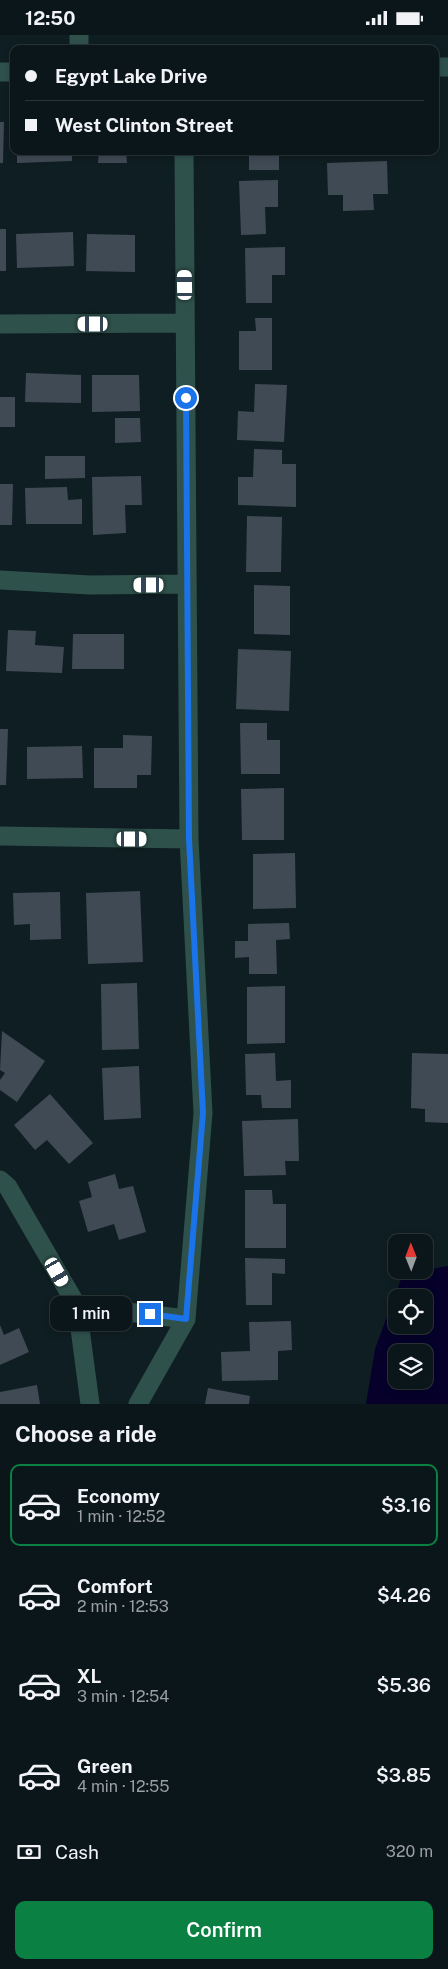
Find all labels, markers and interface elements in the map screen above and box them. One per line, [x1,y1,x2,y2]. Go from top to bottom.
text: 12:50 [25,7,75,29]
text: Egypt Lake Drive [55,65,208,87]
text: West Clinton Street [55,114,233,136]
car [177,270,192,300]
car [78,317,108,332]
route start [175,387,197,409]
car [134,578,164,593]
car [117,832,147,847]
north arrow [388,1234,432,1279]
map controls [388,1234,433,1389]
car [43,1255,70,1289]
button: locate [388,1289,433,1334]
callout: 1 min [50,1297,132,1331]
route end [139,1303,161,1325]
text: 1 min [72,1304,110,1323]
button: layers [388,1344,433,1389]
text: Choose a ride [15,1421,157,1447]
icon: car [17,1483,62,1528]
text: Economy [77,1485,160,1507]
text: $3.16 [381,1494,431,1516]
text: 1 min · 12:52 [77,1507,165,1526]
icon: car [17,1573,62,1618]
text: Comfort [77,1575,153,1597]
text: $4.26 [377,1584,431,1606]
text: 2 min · 12:53 [77,1597,169,1616]
icon: car [17,1663,62,1708]
text: XL [77,1665,102,1687]
text: $5.36 [377,1674,431,1696]
text: 3 min · 12:54 [77,1687,169,1706]
icon: car [17,1753,62,1798]
text: Green [77,1755,132,1777]
text: $3.85 [376,1764,431,1786]
text: 4 min · 12:55 [77,1777,170,1796]
icon: cash [15,1838,43,1866]
text: Cash [55,1841,99,1863]
text: 320 m [386,1842,433,1861]
button: Confirm [15,1901,433,1959]

